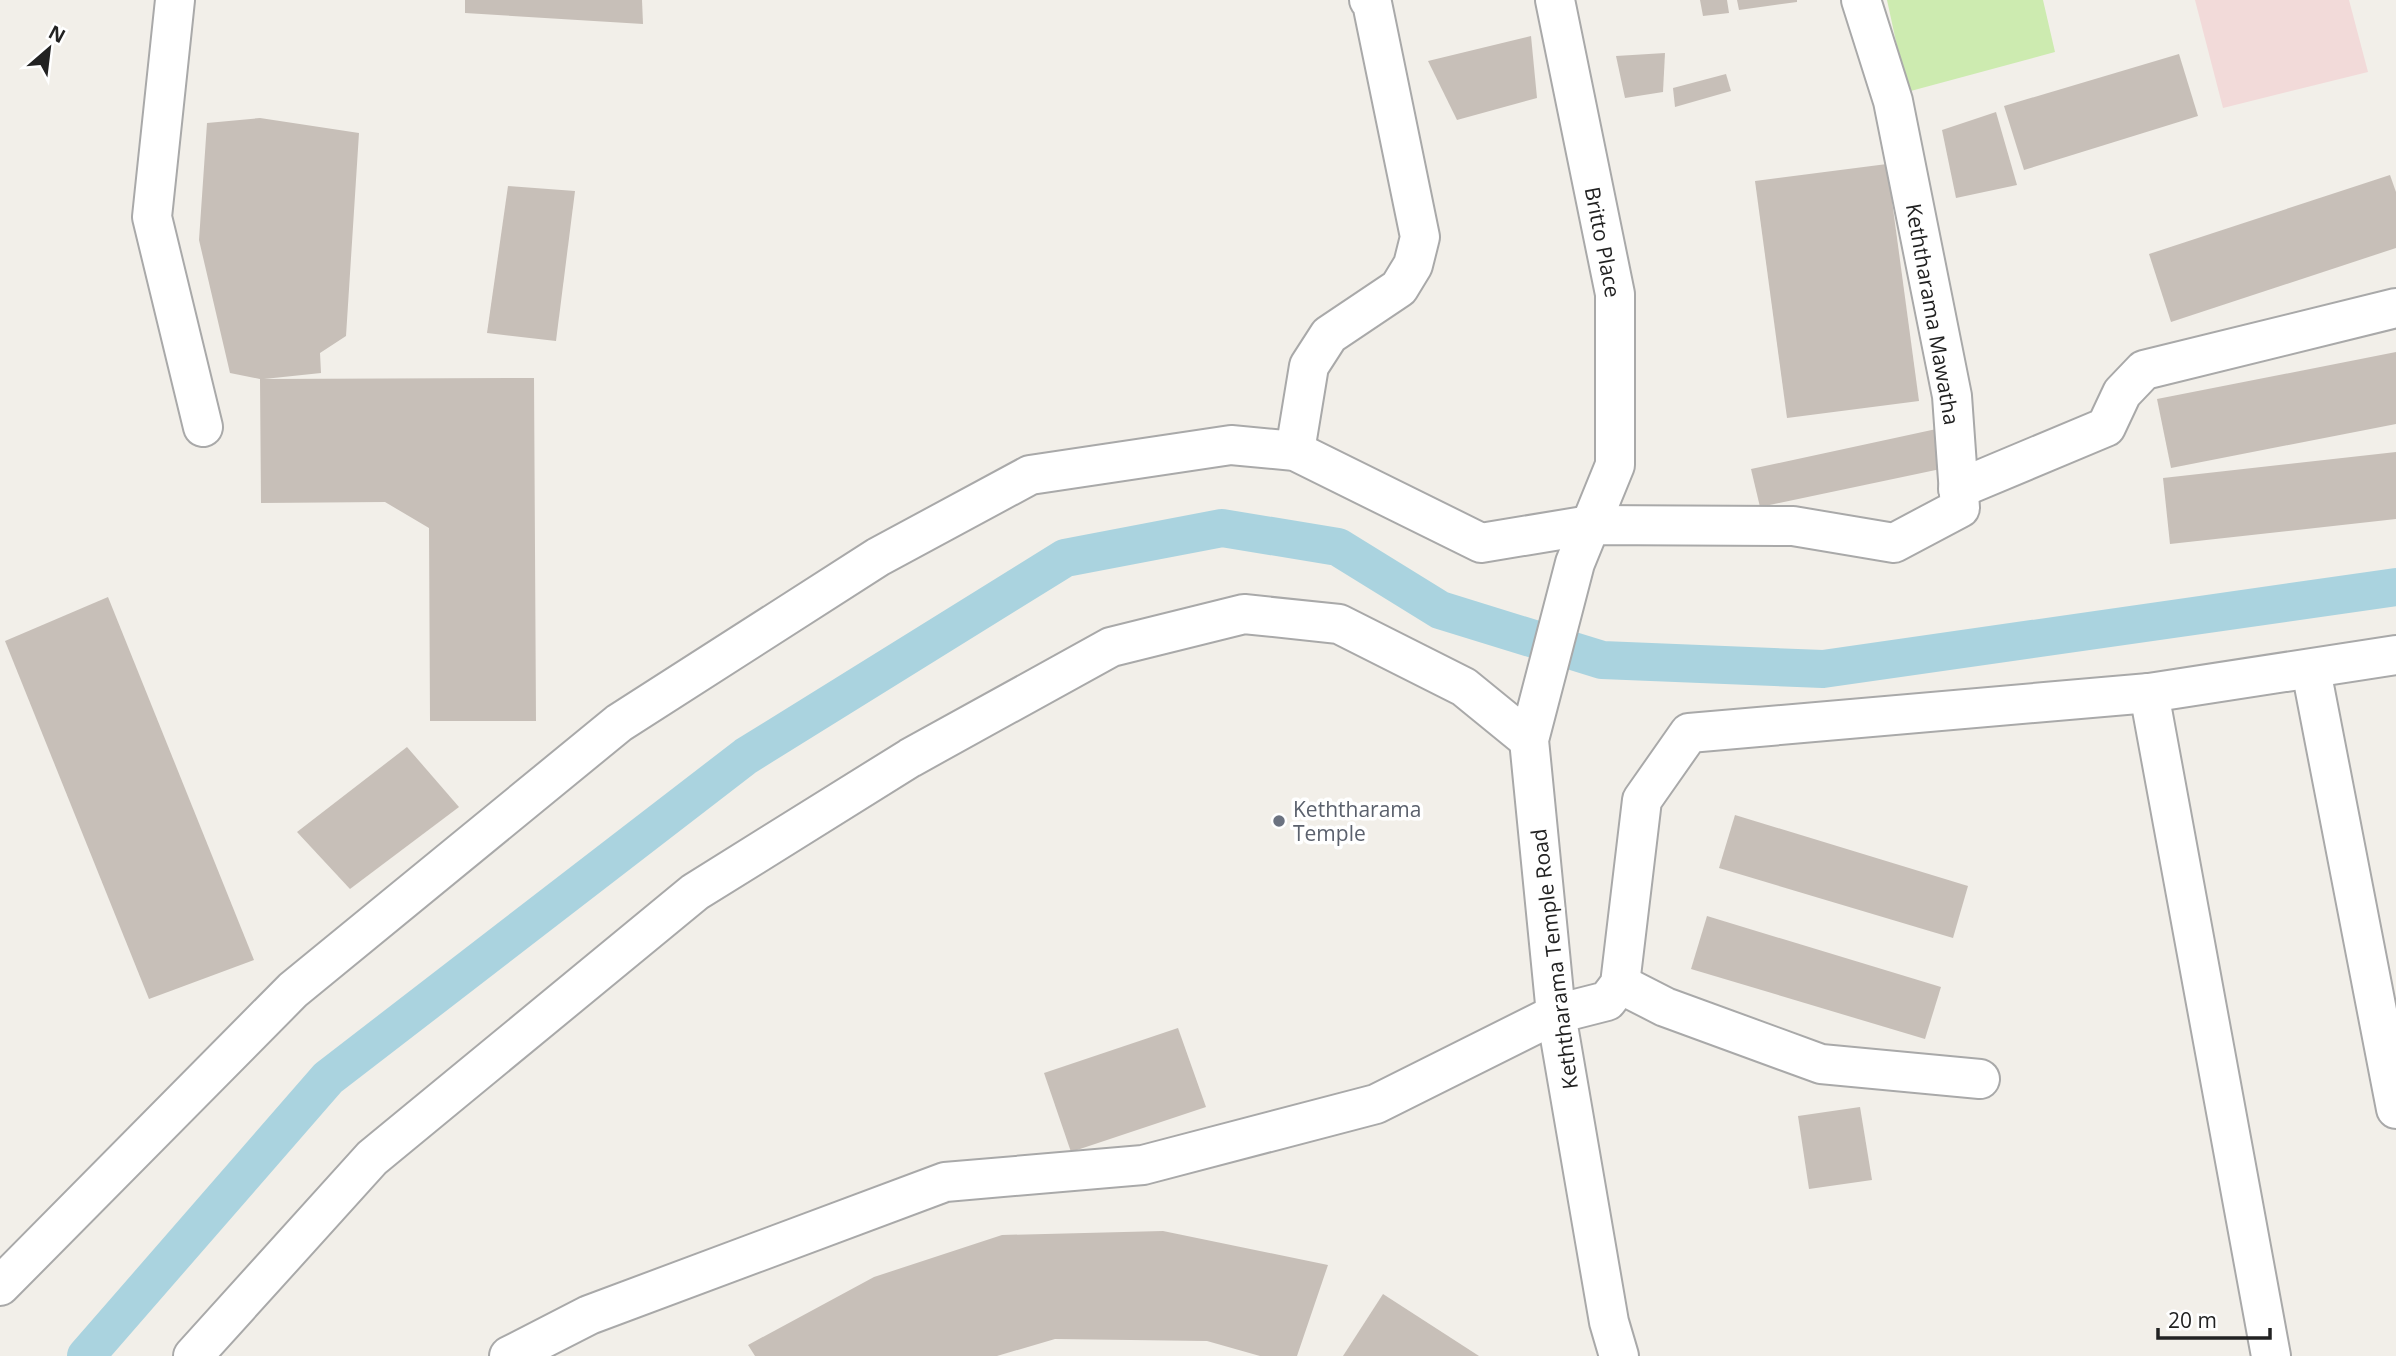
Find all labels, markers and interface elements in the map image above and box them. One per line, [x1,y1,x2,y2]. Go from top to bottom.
north arrow [14,14,84,84]
text: N [44,19,70,49]
street label: Britto Place [1579,184,1627,300]
street label: Keththarama Mawatha [1900,201,1966,427]
place label: Keththarama Temple [1293,795,1421,847]
marker: Keththarama Temple [1271,813,1287,829]
street label: Keththarama Temple Road [1524,827,1584,1091]
scale bar [2158,1296,2270,1340]
text: 20 m [2168,1306,2217,1334]

